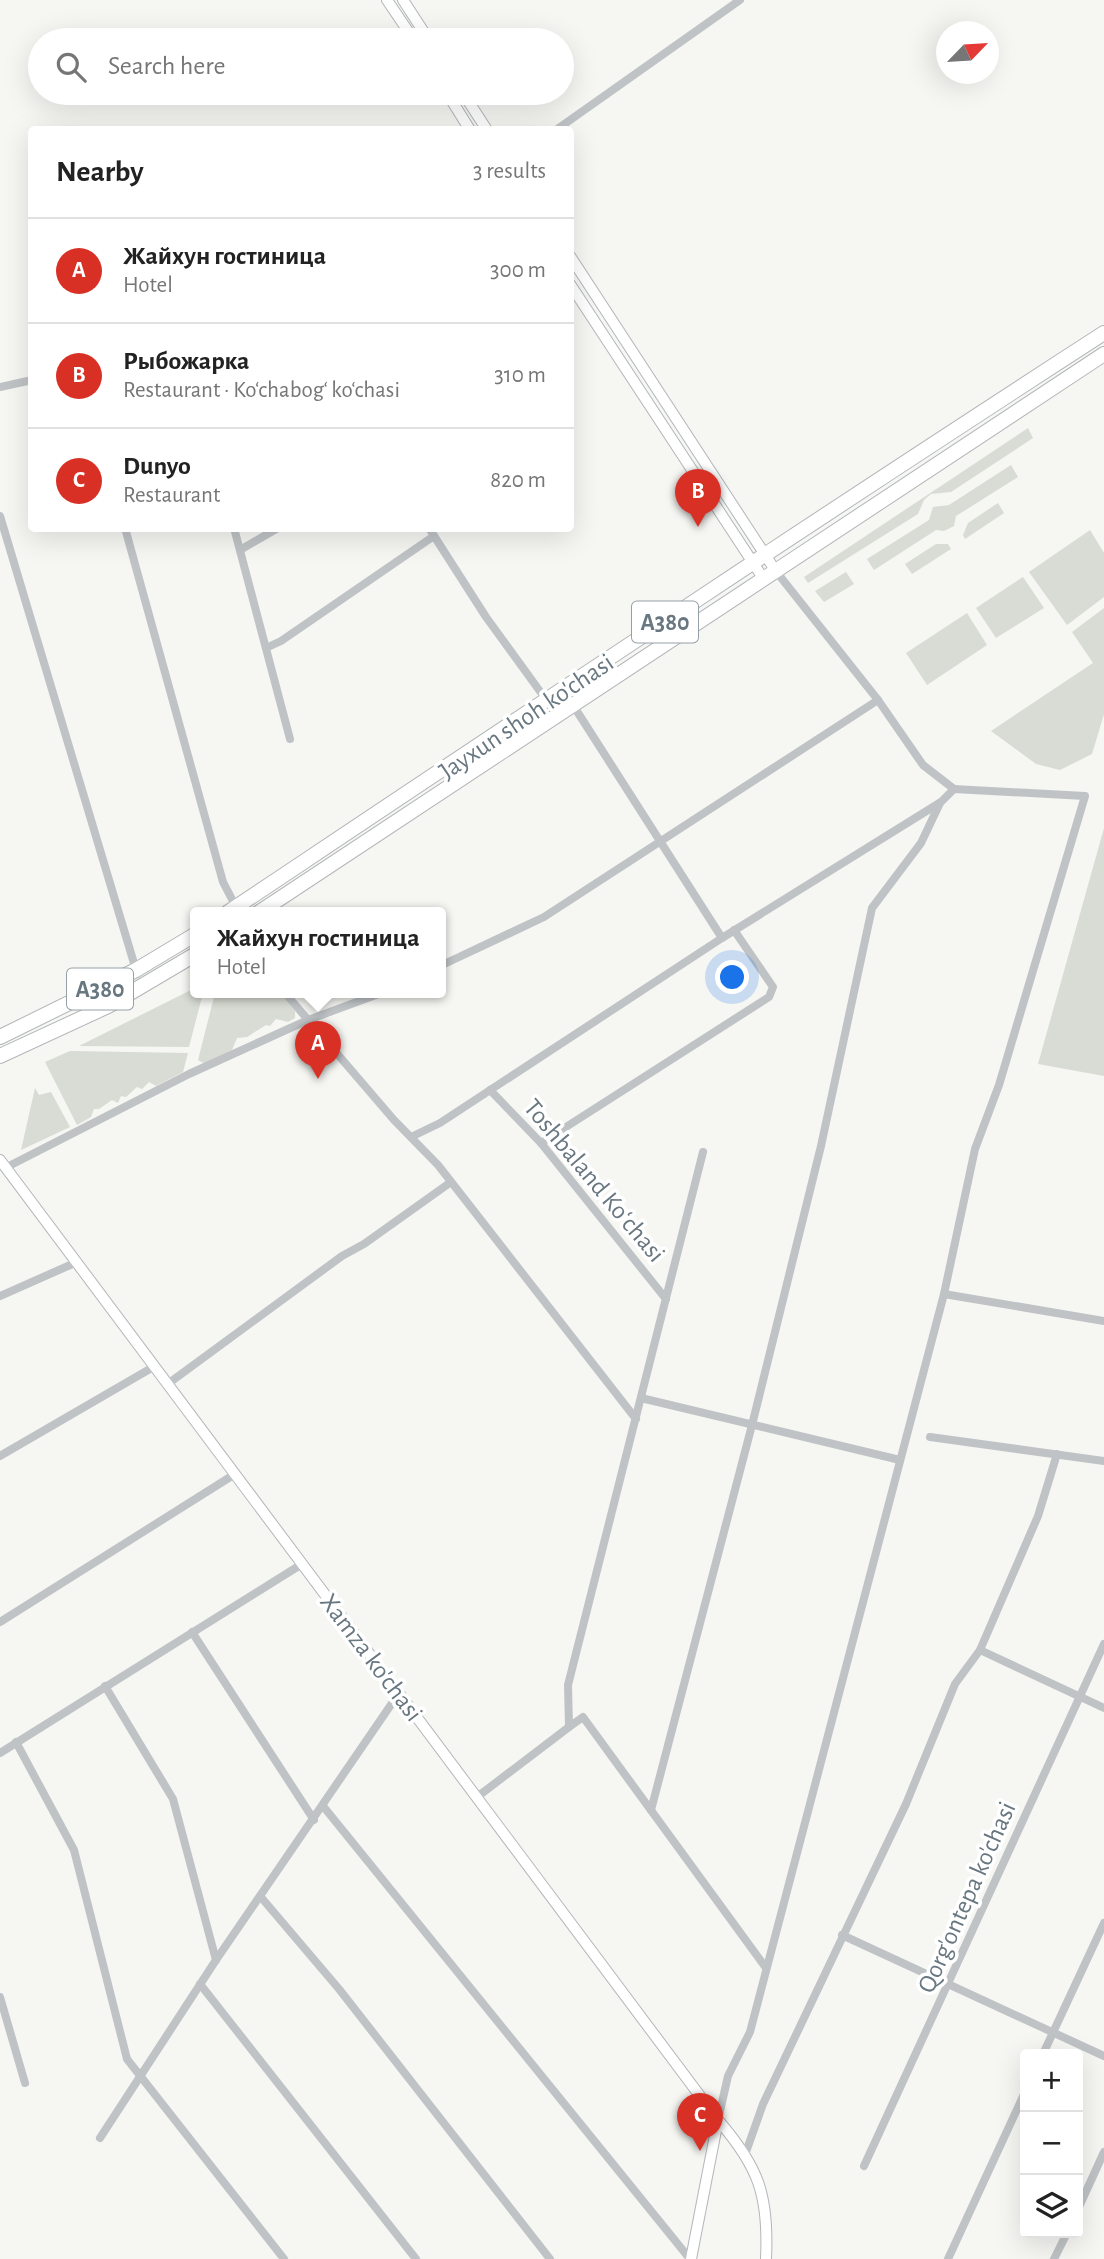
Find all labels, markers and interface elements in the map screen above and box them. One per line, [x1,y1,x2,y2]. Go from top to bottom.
north arrow [936,21,999,84]
search box [28,28,574,105]
icon: search [52,48,90,86]
text: Search here [108,53,226,79]
text: Nearby [56,157,144,187]
text: 3 results [473,160,546,183]
text: Жайхун гостиница [123,243,326,269]
text: A [72,259,86,282]
text: 300 m [490,259,546,282]
text: Hotel [123,274,173,297]
text: Рыбожарка [123,348,249,374]
text: B [72,364,86,387]
text: 310 m [494,364,546,387]
text: Restaurant · Ko‘chabog‘ ko‘chasi [123,379,400,402]
text: Dunyo [123,453,191,479]
text: C [73,469,85,492]
text: 820 m [490,469,546,492]
pin: B [675,469,721,527]
text: Restaurant [123,484,220,507]
road number: A380 [632,602,698,642]
street label: Jayxun shoh ko'chasi [435,649,618,785]
popup [190,907,446,998]
text: Жайхун гостиница [217,925,419,951]
text: Hotel [217,956,266,979]
your location [715,960,749,994]
road number: A380 [67,968,133,1009]
pin: A [295,1021,341,1079]
street label: Toshbaland Koʻchasi [519,1094,670,1267]
street label: Xamza ko'chasi [315,1589,427,1726]
street label: Qorg'ontepa ko'chasi [913,1798,1021,1997]
map controls [1020,2049,1083,2238]
button: + [1020,2049,1083,2112]
pin: C [677,2093,723,2151]
button: − [1020,2112,1083,2175]
button: layers [1020,2175,1083,2238]

